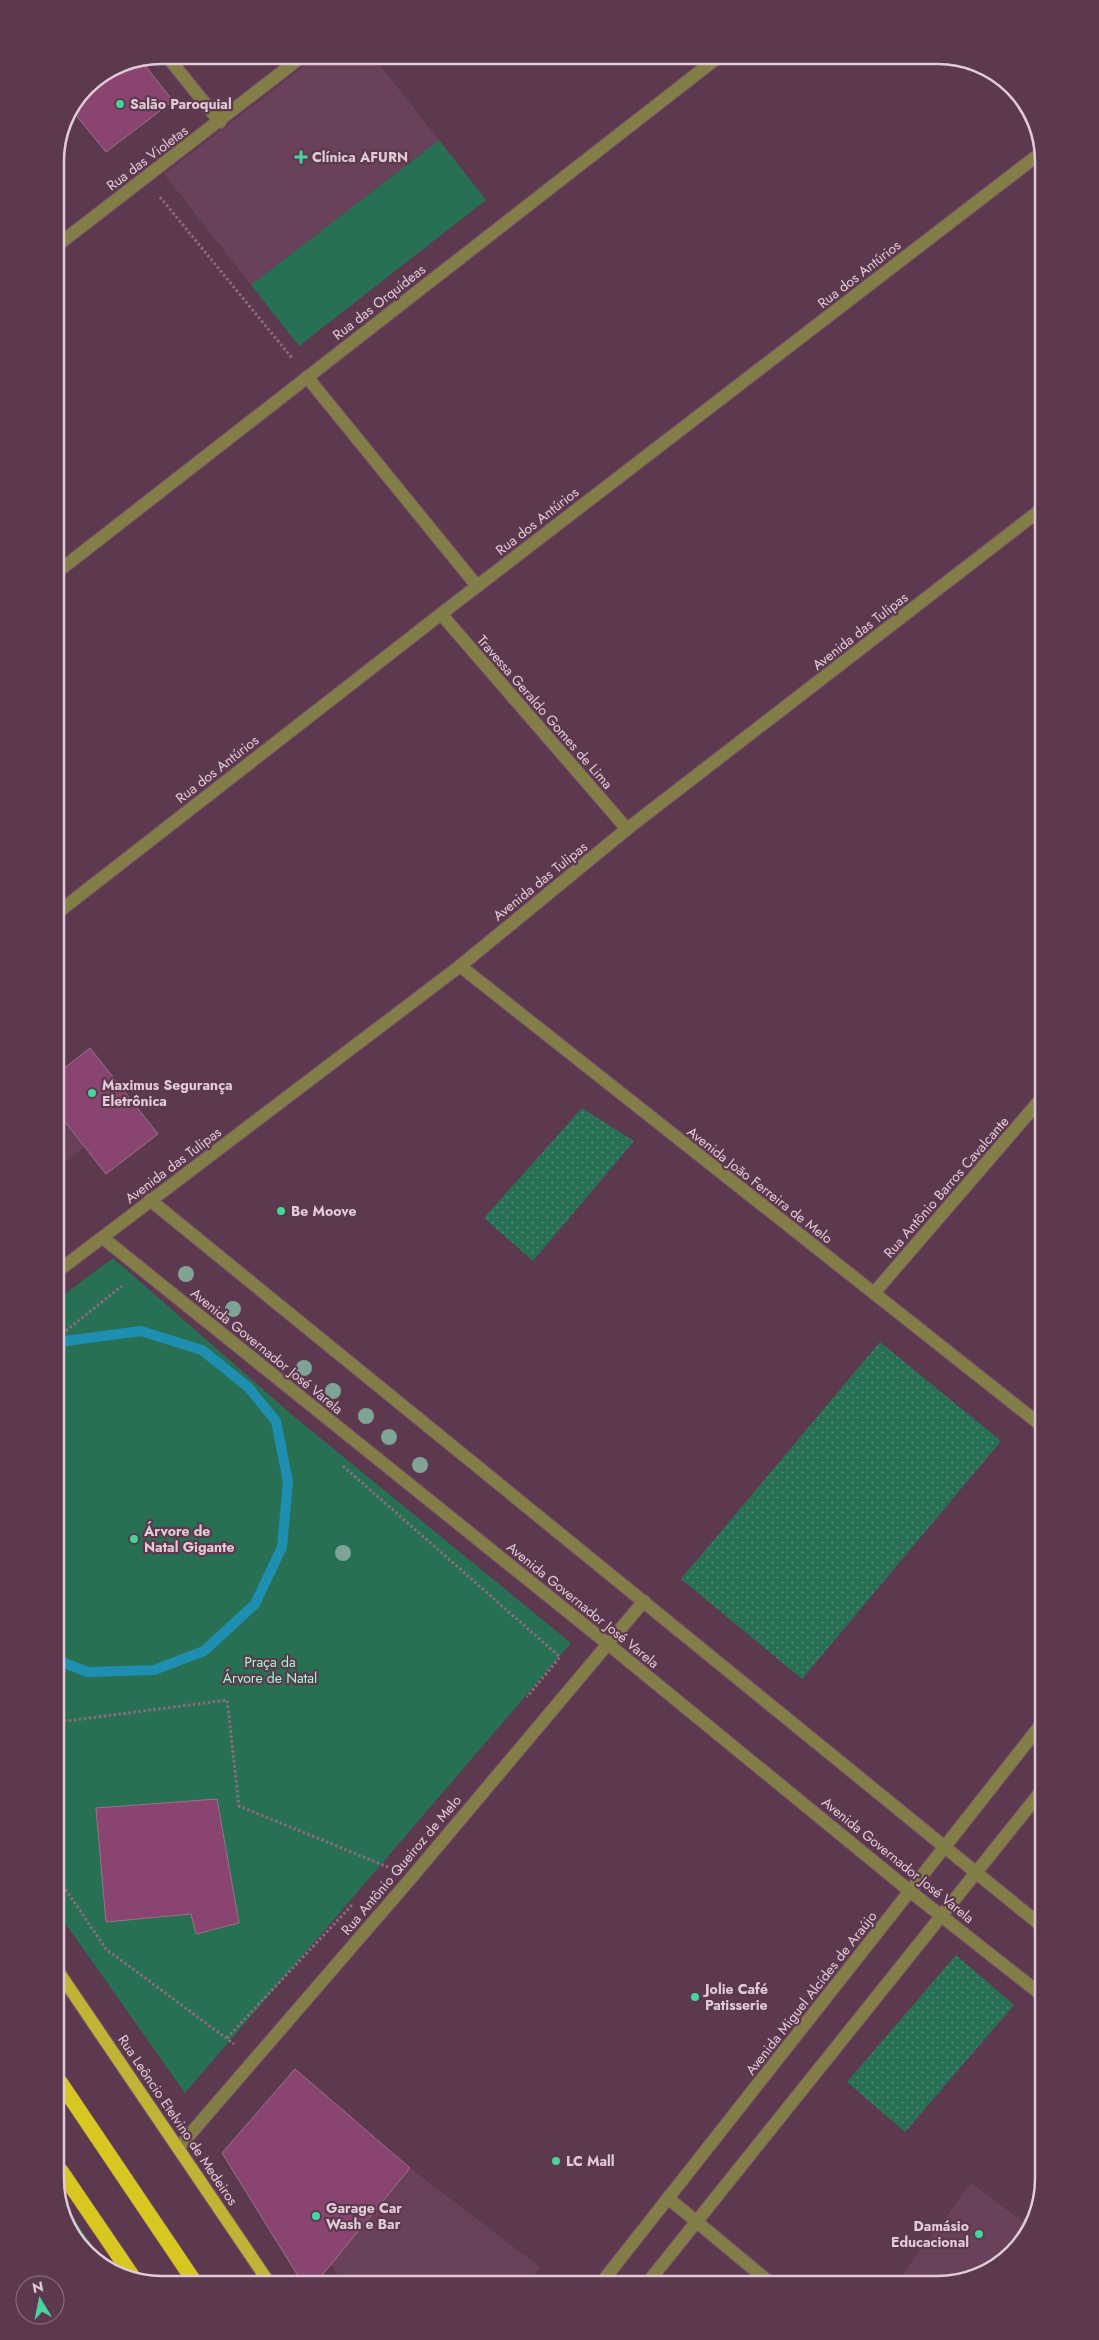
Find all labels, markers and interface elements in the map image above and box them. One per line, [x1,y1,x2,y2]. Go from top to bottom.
place label: Salão Paroquial [130,94,232,114]
marker: Salão Paroquial [114,98,126,110]
street label: Rua das Violetas [102,121,192,195]
place label: Clínica AFURN [312,147,408,167]
marker: Clínica AFURN [294,150,308,164]
street label: Rua dos Antúrios [813,235,905,313]
street label: Rua das Orquídeas [328,259,430,345]
street label: Rua dos Antúrios [491,482,583,560]
street label: Avenida das Tulipas [808,587,912,675]
street label: Travessa Geraldo Gomes de Lima [472,631,618,793]
street label: Rua dos Antúrios [171,730,263,808]
street label: Avenida das Tulipas [489,836,592,925]
place label: Maximus Segurança Eletrônica [102,1075,233,1111]
marker: Maximus Segurança Eletrônica [86,1087,98,1099]
street label: Rua Antônio Barros Cavalcante [879,1112,1013,1262]
street label: Avenida das Tulipas [121,1122,226,1208]
street label: Avenida João Ferreira de Melo [683,1122,837,1248]
place label: Be Moove [291,1201,357,1221]
marker: Be Moove [275,1205,287,1217]
street label: Avenida Governador José Varela [187,1283,347,1419]
place label: Árvore de Natal Gigante [143,1521,235,1557]
marker: Árvore de Natal Gigante [128,1533,140,1545]
street label: Avenida Governador José Varela [503,1537,663,1673]
park label: Praça da Árvore de Natal [223,1652,317,1688]
street label: Rua Antônio Queiroz de Melo [336,1790,466,1939]
street label: Avenida Governador José Varela [818,1792,978,1928]
street label: Avenida Miguel Alcídes de Araújo [741,1907,882,2079]
place label: Jolie Café Patisserie [702,1979,768,2015]
marker: Jolie Café Patisserie [689,1991,701,2003]
street label: Rua Leôncio Etelvino de Medeiros [113,2031,243,2210]
place label: LC Mall [566,2151,615,2171]
marker: LC Mall [550,2155,562,2167]
place label: Garage Car Wash e Bar [326,2198,402,2234]
marker: Garage Car Wash e Bar [310,2210,322,2222]
place label: Damásio Educacional [891,2216,969,2252]
marker: Damásio Educacional [973,2228,985,2240]
north arrow [15,2275,65,2325]
text: N [31,2276,45,2298]

